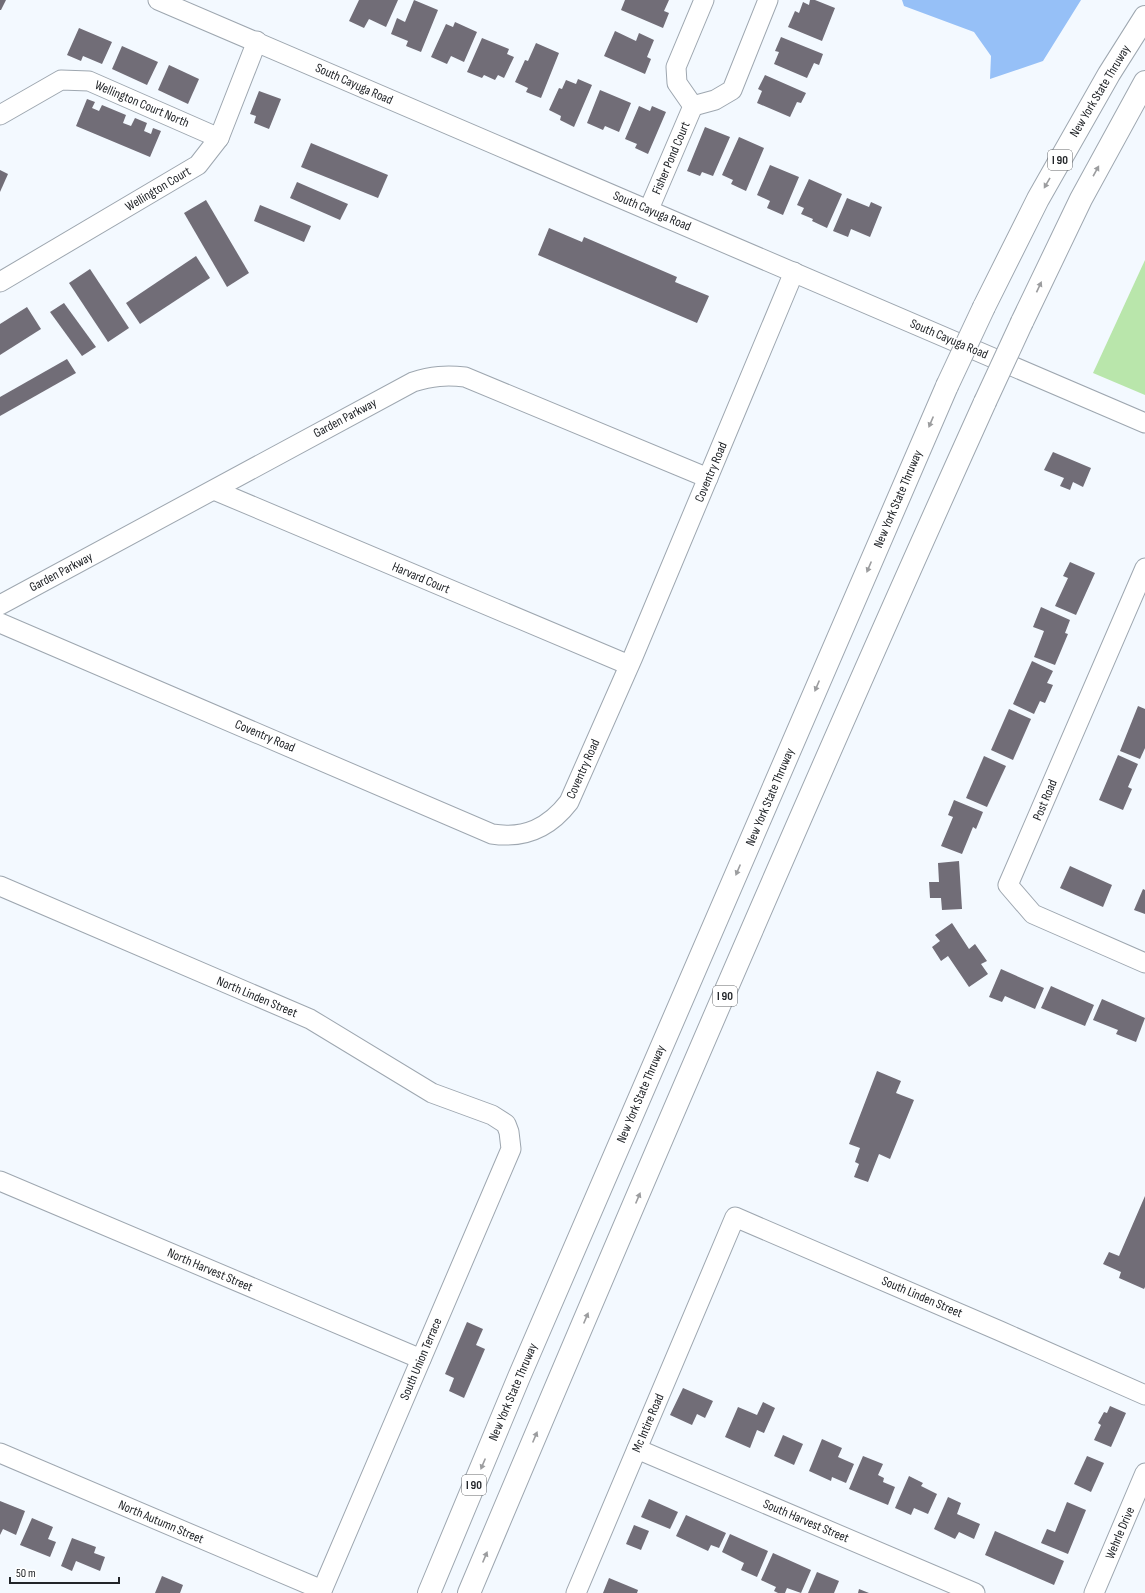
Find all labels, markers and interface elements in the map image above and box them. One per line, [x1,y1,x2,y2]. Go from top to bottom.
street label: New York State Thruway [1066,42,1134,140]
street label: South Cayuga Road [313,60,395,108]
street label: Wellington Court North [92,77,192,131]
street label: Fisher Pond Court [648,119,694,197]
road number: I 90 [1048,150,1072,170]
street label: Wellington Court [122,163,194,215]
one-way arrow [1093,165,1100,176]
one-way arrow [1043,177,1050,189]
street label: South Cayuga Road [611,187,693,235]
one-way arrow [1036,281,1042,293]
street label: South Cayuga Road [908,315,990,363]
street label: Garden Parkway [311,395,379,441]
one-way arrow [928,416,934,428]
street label: Coventry Road [691,439,731,505]
street label: New York State Thruway [870,448,926,550]
street label: Garden Parkway [27,549,95,595]
street label: Harvard Court [390,559,452,597]
one-way arrow [866,561,872,572]
one-way arrow [814,681,820,692]
street label: Coventry Road [232,716,298,756]
street label: Coventry Road [563,737,603,801]
street label: New York State Thruway [742,746,798,848]
street label: Post Road [1029,777,1061,823]
one-way arrow [735,864,741,875]
street label: North Linden Street [214,973,300,1021]
road number: I 90 [713,986,737,1006]
street label: New York State Thruway [613,1043,669,1145]
one-way arrow [635,1192,641,1204]
street label: North Harvest Street [165,1245,255,1295]
street label: South Linden Street [879,1273,965,1321]
one-way arrow [583,1312,589,1323]
street label: South Union Terrace [396,1316,446,1402]
street label: New York State Thruway [485,1341,541,1443]
street label: Mc Intire Road [628,1391,668,1455]
one-way arrow [532,1432,538,1443]
one-way arrow [479,1459,485,1471]
road number: I 90 [462,1475,486,1495]
street label: South Harvest Street [761,1496,851,1546]
street label: North Autumn Street [116,1497,206,1547]
street label: Wehrle Drive [1102,1504,1138,1562]
one-way arrow [482,1551,488,1563]
scale bar [10,1559,119,1585]
text: 50 m [16,1566,36,1581]

